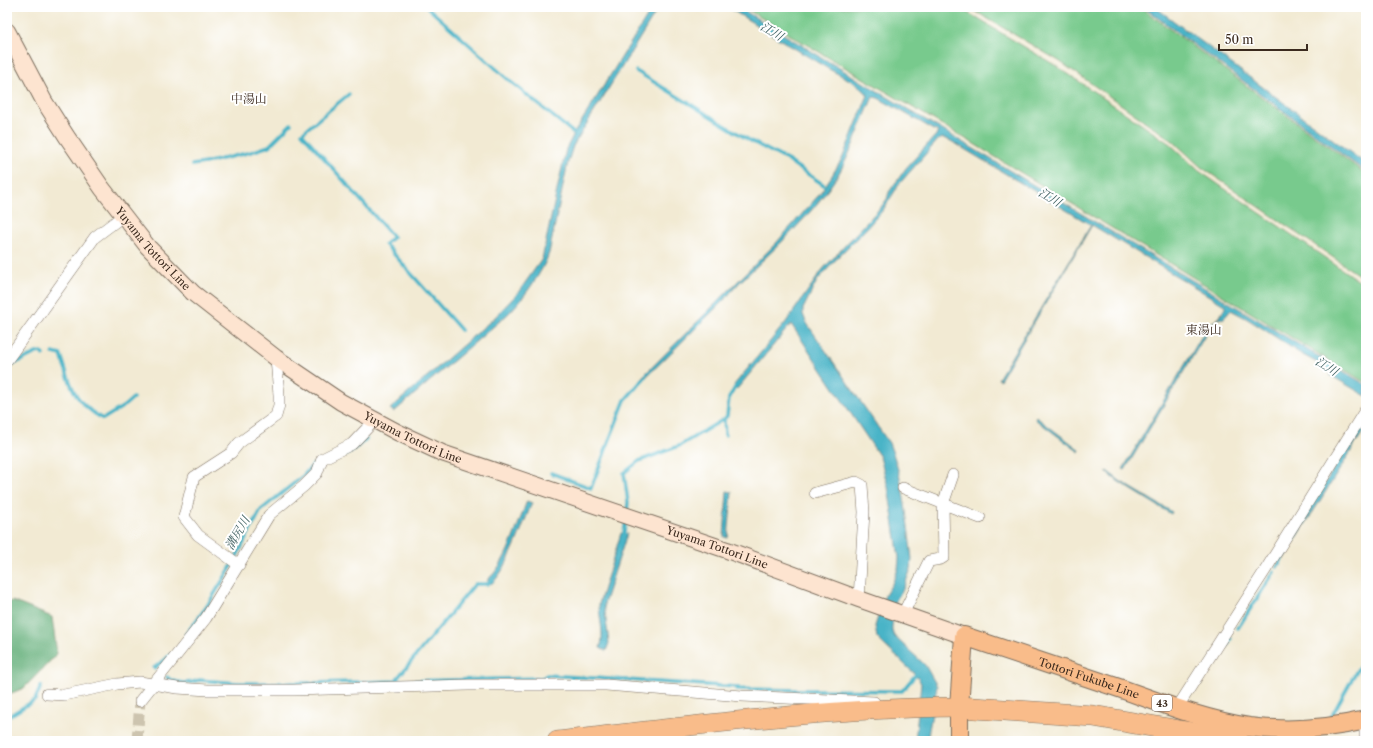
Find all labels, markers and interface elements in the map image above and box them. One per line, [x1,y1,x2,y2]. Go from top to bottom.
water label: 江川 [758,18,788,45]
scale bar [1219,26,1307,52]
text: 50 m [1225,32,1254,47]
district label: 中湯山 [231,91,267,106]
water label: 江川 [1036,184,1066,211]
street label: Yuyama Tottori Line [112,203,193,293]
district label: 東湯山 [1186,322,1222,337]
water label: 江川 [1313,353,1343,380]
street label: Yuyama Tottori Line [360,408,464,466]
water label: 溝尻川 [222,512,253,552]
street label: Yuyama Tottori Line [664,523,770,572]
street label: Tottori Fukube Line [1037,654,1141,702]
road number: 43 [1152,695,1172,711]

